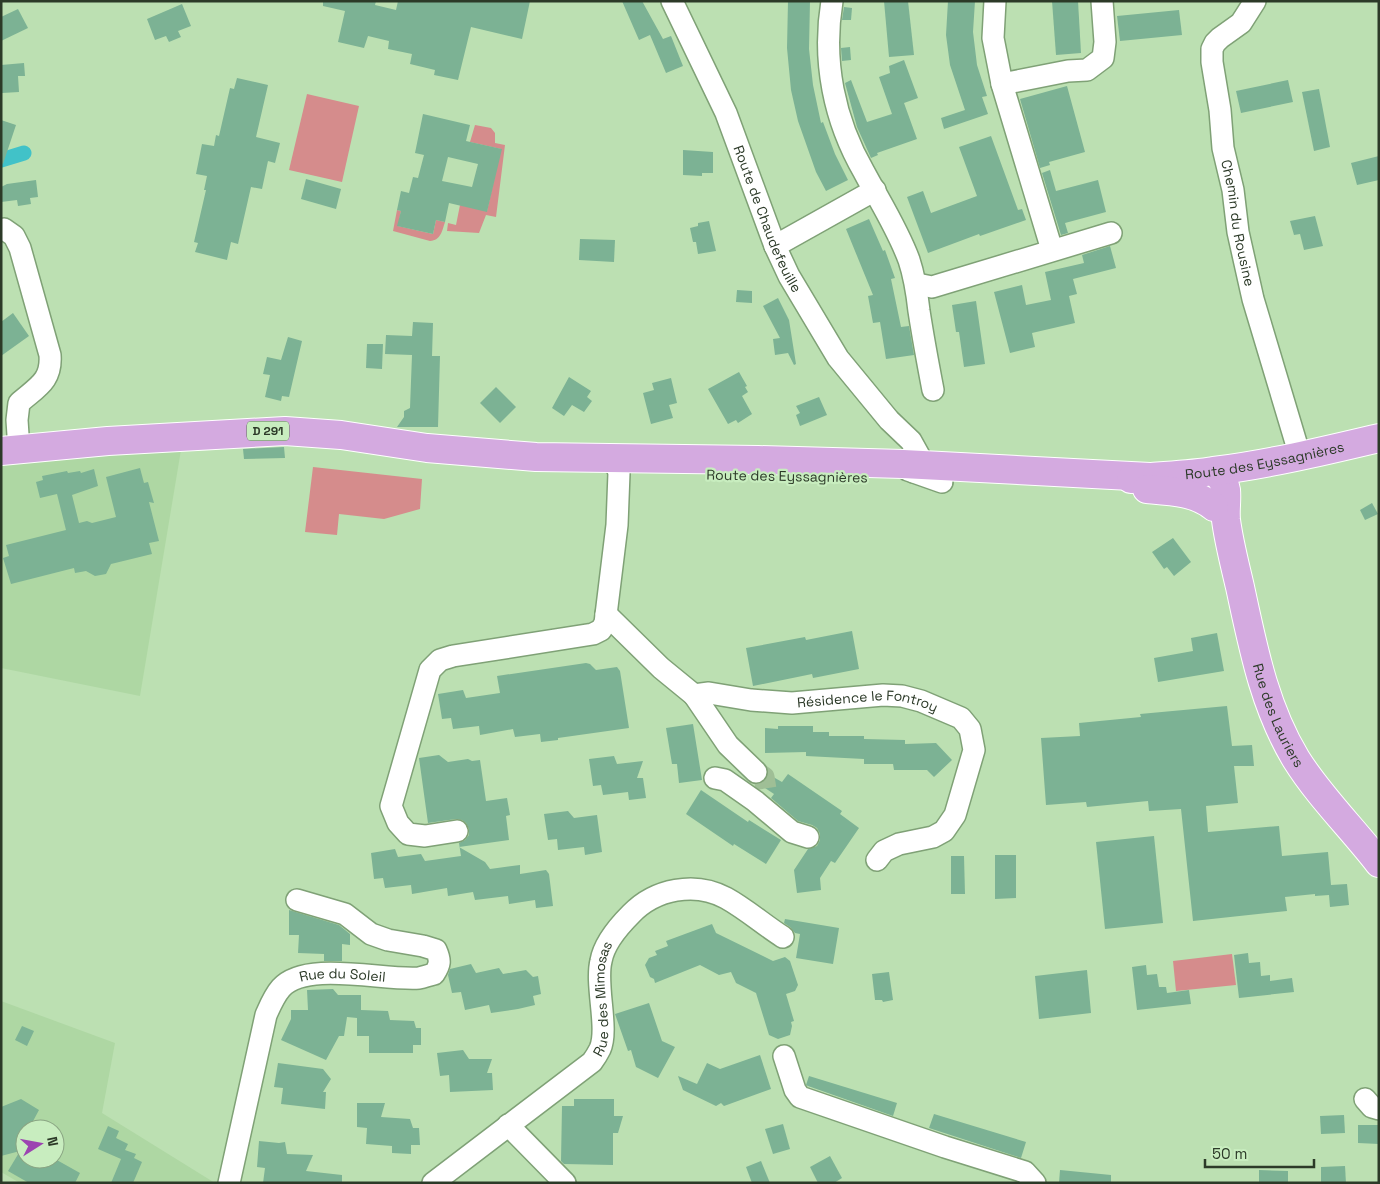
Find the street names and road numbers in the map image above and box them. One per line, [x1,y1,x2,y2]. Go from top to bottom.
street label: Route de Chaudefeuille [730,143,806,296]
street label: Chemin du Rousine [1217,158,1259,288]
road number: D 291 [247,422,289,441]
street label: Route des Eyssagnières [1184,437,1346,483]
street label: Route des Eyssagnières [706,466,868,486]
street label: Rue des Lauriers [1249,661,1308,771]
street label: Résidence le Fontroy [796,686,941,716]
street label: Rue des Mimosas [589,938,616,1060]
street label: Rue du Soleil [297,964,386,986]

